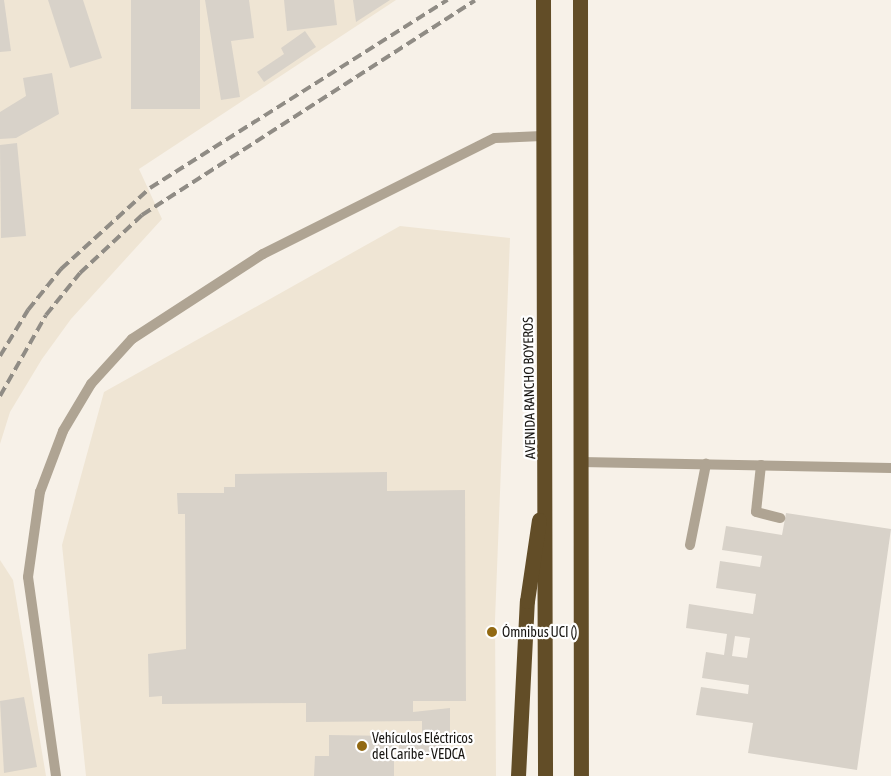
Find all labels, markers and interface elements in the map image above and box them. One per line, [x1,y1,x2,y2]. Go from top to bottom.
street label: AVENIDA RANCHO BOYEROS [519,317,539,459]
place label: Ómnibus UCI () [502,624,577,640]
marker: Ómnibus UCI () [486,626,498,638]
place label: Vehículos Eléctricos del Caribe - VEDCA [372,730,473,762]
marker: Vehículos Eléctricos del Caribe - VEDCA [356,740,368,752]

